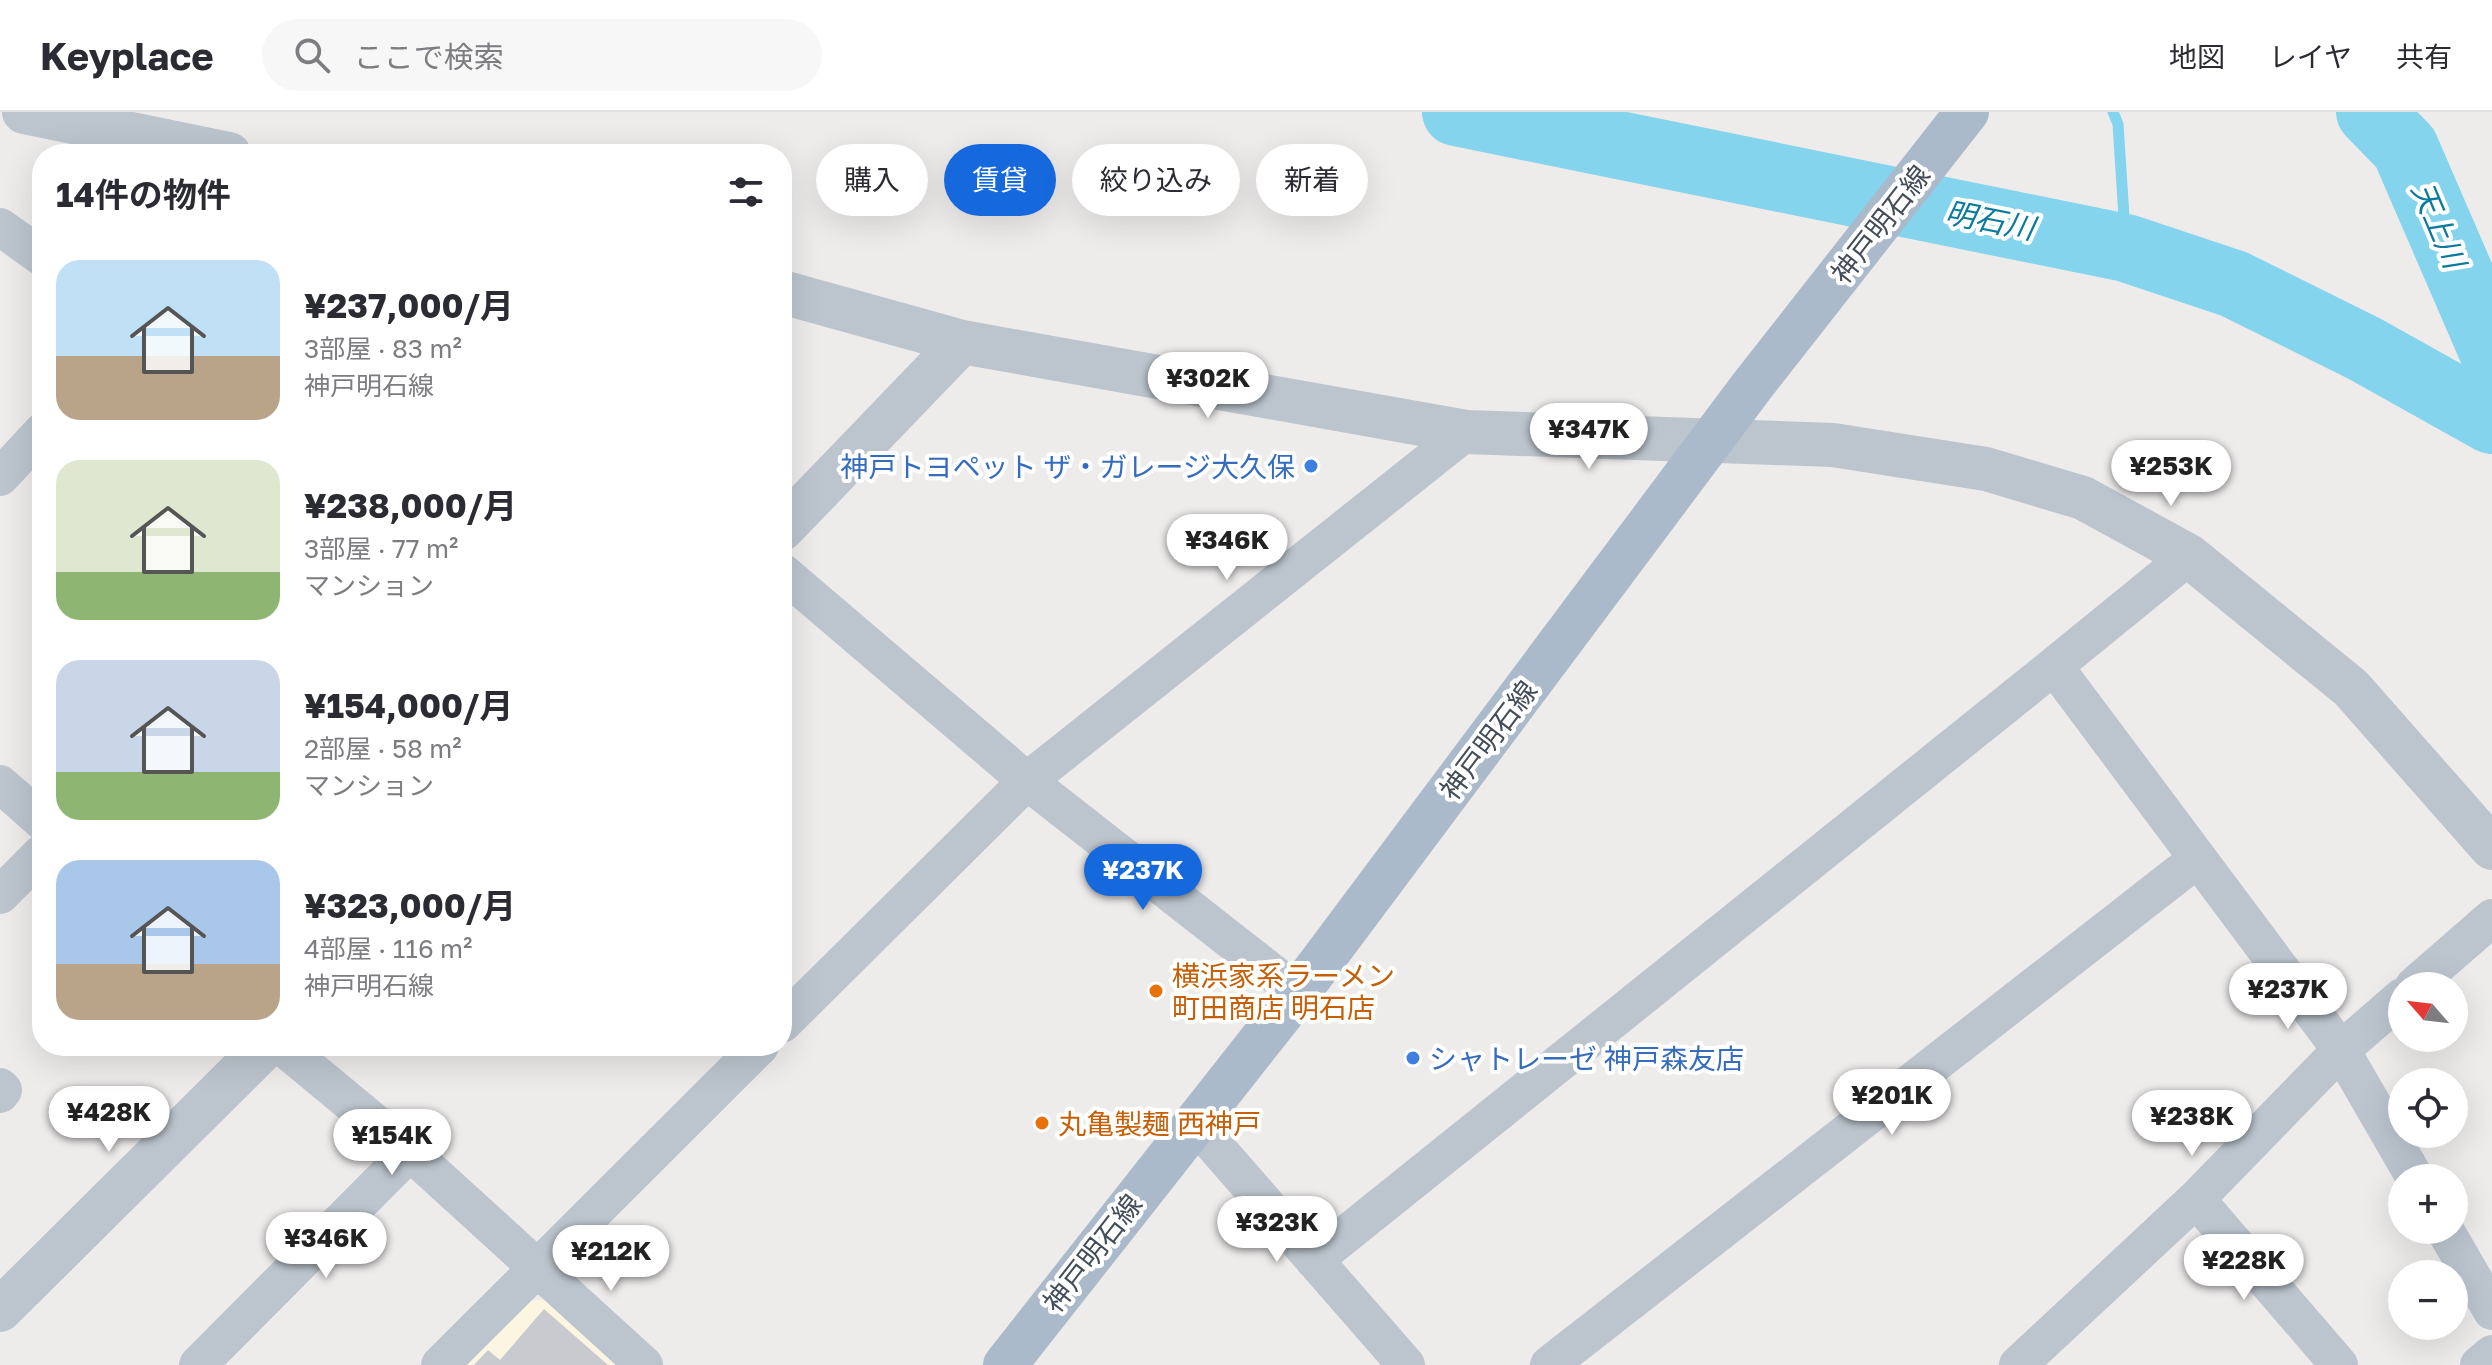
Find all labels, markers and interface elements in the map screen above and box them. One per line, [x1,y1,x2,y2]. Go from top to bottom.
search box [262,19,822,91]
text: Keyplace [40,33,214,78]
icon: search [290,33,334,77]
text: ここで検索 [354,39,504,75]
text: 地図 [2169,40,2225,73]
text: レイヤ [2269,40,2352,73]
text: 共有 [2396,40,2452,73]
chip: 購入 [816,144,928,216]
chip: 賃貸 [944,144,1056,216]
chip: 絞り込み [1072,144,1240,216]
chip: 新着 [1256,144,1368,216]
street label: 神戸明石線 [1824,159,1936,289]
icon: filters [724,170,768,214]
text: 14件の物件 [56,174,231,214]
water label: 天上川 [2405,177,2474,276]
water label: 明石川 [1942,194,2041,247]
text: ¥237,000/月 [304,285,514,325]
icon: home [120,292,216,388]
text: 3部屋 · 83 m² [304,333,462,364]
pin: ¥302K [1152,352,1264,420]
text: ¥302K [1166,362,1250,393]
text: 神戸明石線 [304,370,434,401]
pin: ¥347K [1533,403,1645,471]
text: ¥347K [1548,413,1630,444]
pin: ¥253K [2115,440,2227,508]
place label: 神戸トヨペット ザ・ガレージ大久保 [841,450,1295,483]
text: ¥253K [2129,450,2213,481]
marker: 神戸トヨペット ザ・ガレージ大久保 [1302,457,1320,475]
text: ¥238,000/月 [304,485,517,525]
icon: home [120,492,216,588]
pin: ¥346K [1171,514,1283,582]
text: ¥346K [1185,524,1269,555]
text: 3部屋 · 77 m² [304,533,458,564]
text: マンション [304,570,434,601]
street label: 神戸明石線 [1433,674,1543,806]
text: ¥154,000/月 [304,685,513,725]
icon: home [120,692,216,788]
text: 2部屋 · 58 m² [304,733,462,764]
text: マンション [304,770,434,801]
pin: ¥237K [1087,844,1199,912]
text: ¥237K [1102,854,1184,885]
text: ¥323,000/月 [304,885,516,925]
icon: home [120,892,216,988]
text: 4部屋 · 116 m² [304,933,472,964]
place label: 横浜家系ラーメン 町田商店 明石店 [1172,959,1395,1024]
pin: ¥237K [2232,963,2344,1031]
text: 神戸明石線 [304,970,434,1001]
north arrow [2388,972,2468,1052]
map controls [2388,972,2468,1340]
text: ¥237K [2247,973,2329,1004]
marker: 横浜家系ラーメン 町田商店 明石店 [1147,982,1165,1000]
place label: シャトレーゼ 神戸森友店 [1429,1042,1744,1075]
marker: シャトレーゼ 神戸森友店 [1404,1049,1422,1067]
button: locate [2388,1068,2468,1148]
pin: ¥201K [1836,1069,1948,1137]
text: ¥201K [1851,1079,1933,1110]
pin: ¥428K [53,1086,165,1154]
pin: ¥238K [2136,1090,2248,1158]
text: ¥428K [67,1096,151,1127]
text: ¥238K [2150,1100,2234,1131]
place label: 丸亀製麺 西神戸 [1058,1107,1261,1140]
pin: ¥154K [336,1109,448,1177]
marker: 丸亀製麺 西神戸 [1033,1114,1051,1132]
text: ¥154K [351,1119,433,1150]
button: + [2388,1164,2468,1244]
street label: 神戸明石線 [1036,1188,1148,1318]
pin: ¥323K [1221,1196,1333,1264]
text: ¥323K [1235,1206,1319,1237]
pin: ¥346K [270,1212,382,1280]
text: ¥346K [284,1222,368,1253]
pin: ¥212K [555,1225,667,1293]
pin: ¥228K [2188,1234,2300,1302]
text: ¥212K [570,1235,652,1266]
text: ¥228K [2202,1244,2286,1275]
button: − [2388,1260,2468,1340]

